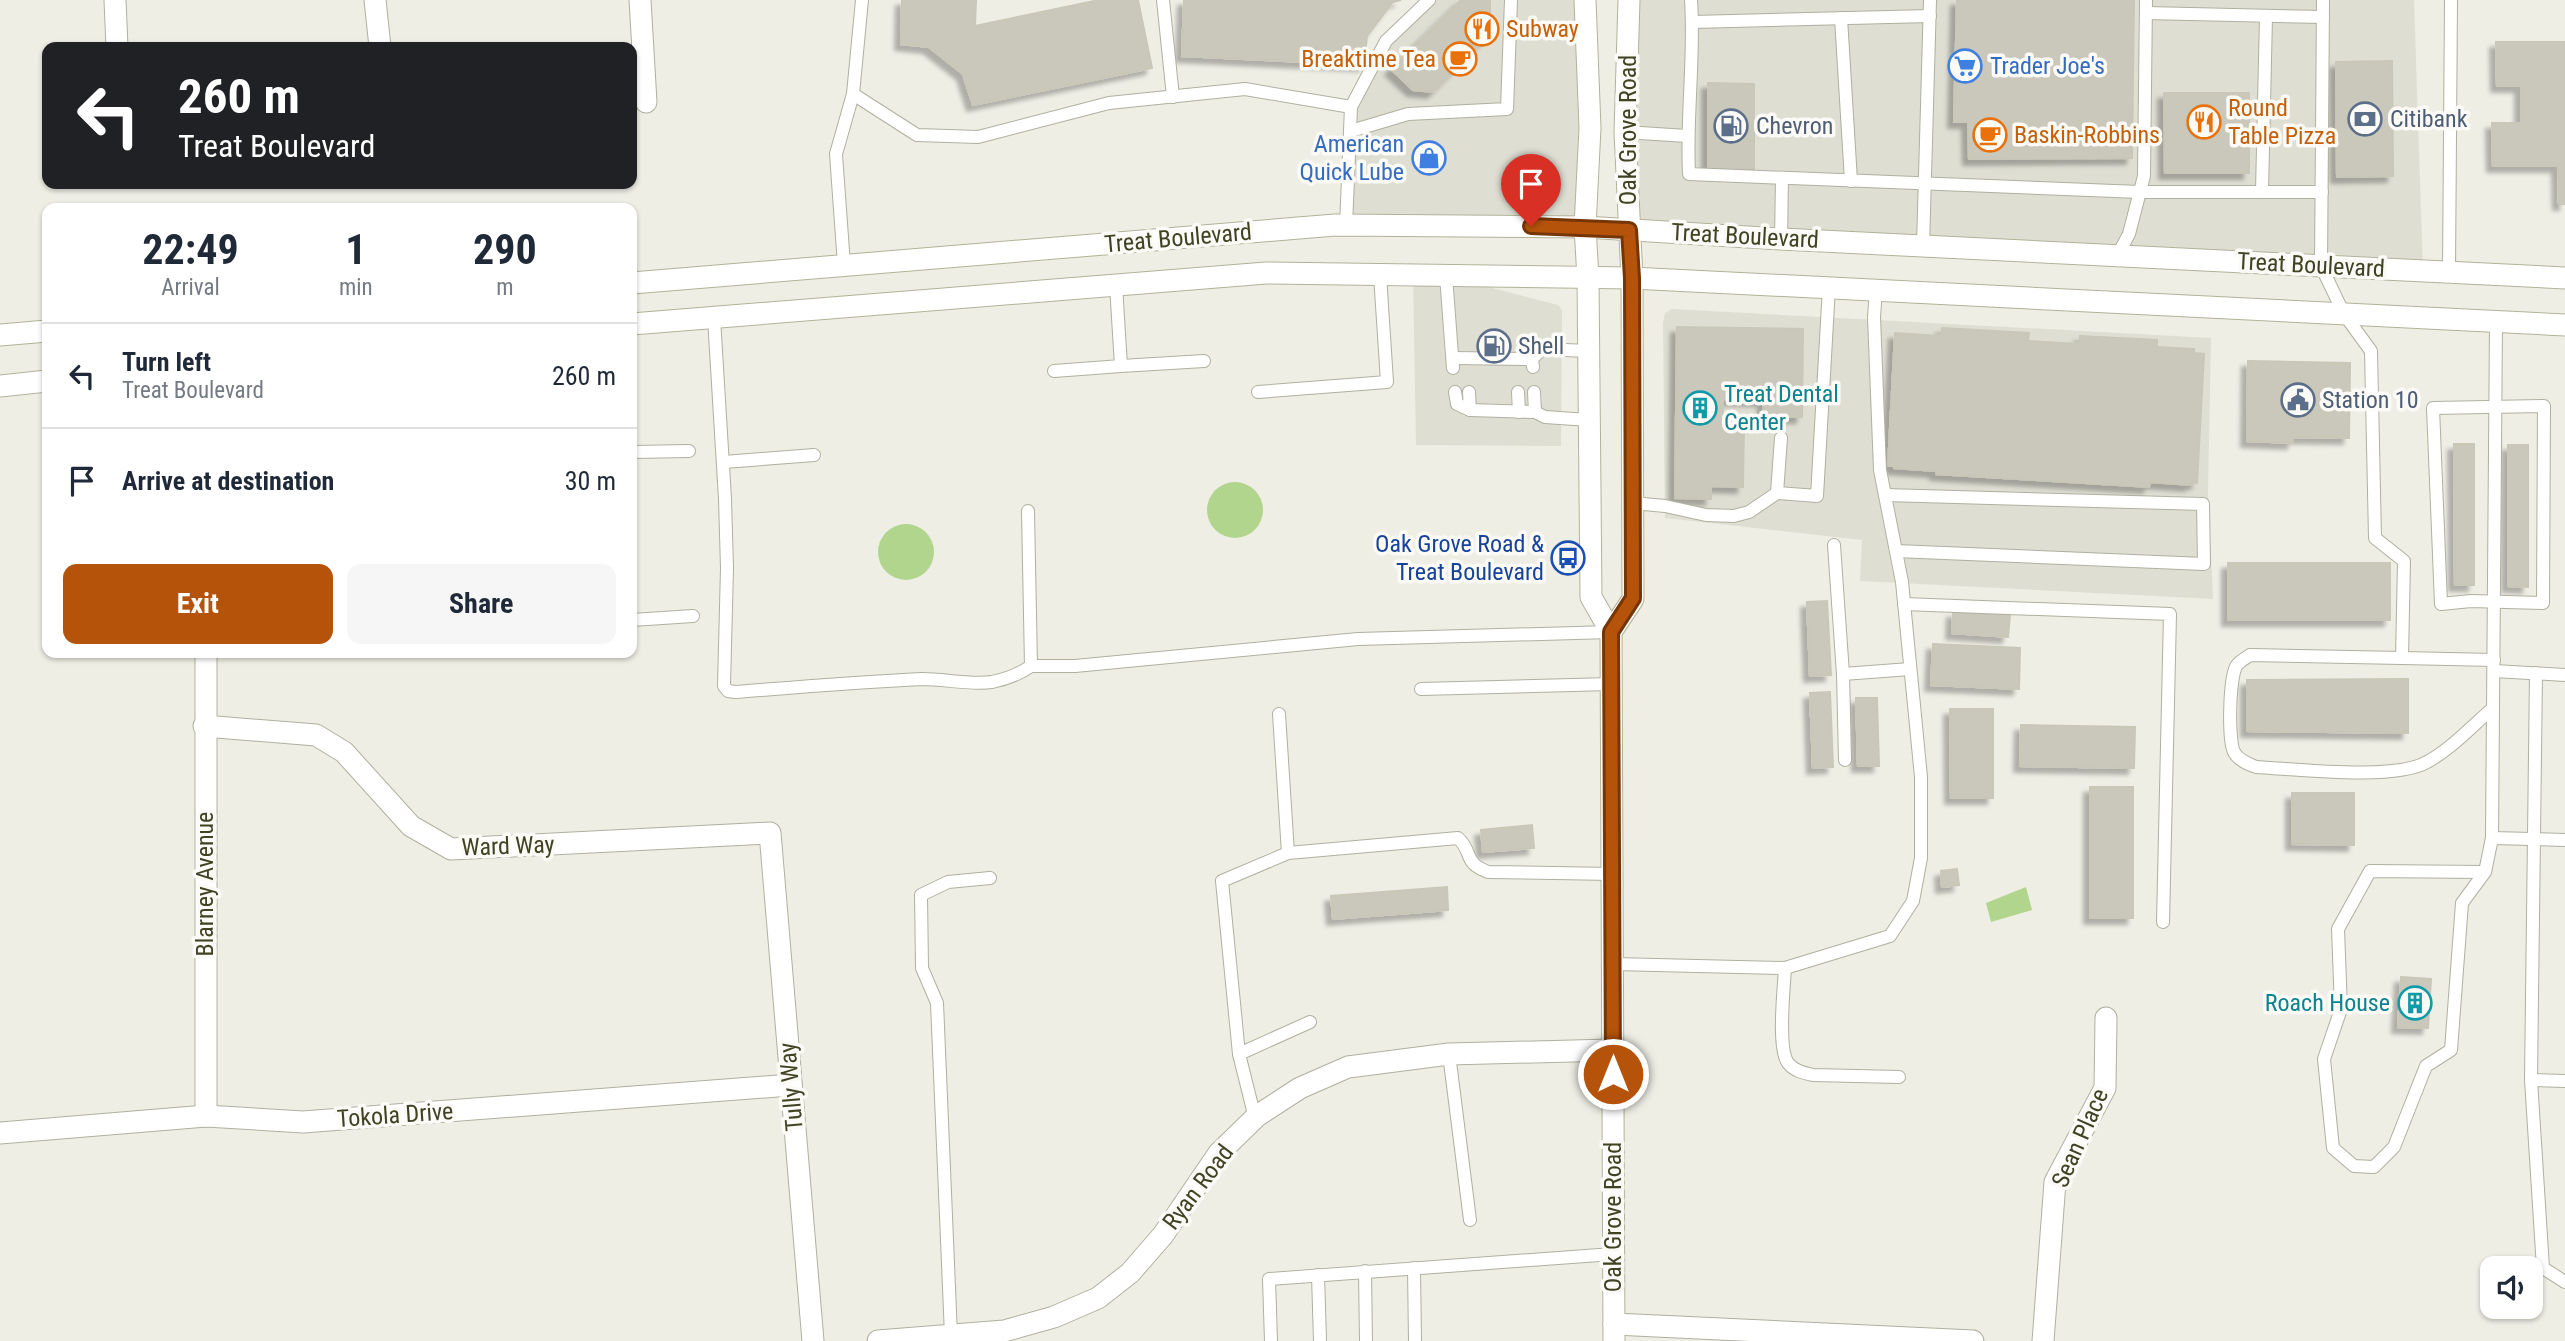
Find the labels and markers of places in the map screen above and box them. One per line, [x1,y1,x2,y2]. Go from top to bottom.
restaurant icon: Subway [1463,10,1501,48]
place label: Subway [1506,15,1579,43]
cafe icon: Breaktime Tea [1441,40,1479,78]
place label: Breaktime Tea [1301,45,1436,73]
supermarket icon: Trader Joe's [1946,47,1984,85]
place label: Trader Joe's [1990,52,2105,80]
place label: Round Table Pizza [2228,94,2336,150]
bank icon: Citibank [2346,100,2384,138]
restaurant icon: Round Table Pizza [2185,103,2223,141]
place label: Citibank [2390,105,2468,133]
fuel station icon: Chevron [1712,107,1750,145]
place label: Chevron [1756,112,1833,140]
cafe icon: Baskin-Robbins [1971,116,2009,154]
place label: Baskin-Robbins [2014,121,2160,149]
place label: American Quick Lube [1299,130,1404,186]
shop icon: American Quick Lube [1410,139,1448,177]
pin [1501,154,1561,226]
fuel station icon: Shell [1475,327,1513,365]
place label: Shell [1518,332,1564,360]
place label: Treat Dental Center [1724,380,1839,436]
public building icon: Station 10 [2279,381,2317,419]
place label: Station 10 [2322,386,2419,414]
building icon: Treat Dental Center [1681,389,1719,427]
place label: Oak Grove Road & Treat Boulevard [1375,530,1544,586]
bus stop icon: Oak Grove Road & Treat Boulevard [1549,539,1587,577]
building icon: Roach House [2396,984,2434,1022]
place label: Roach House [2265,989,2390,1017]

